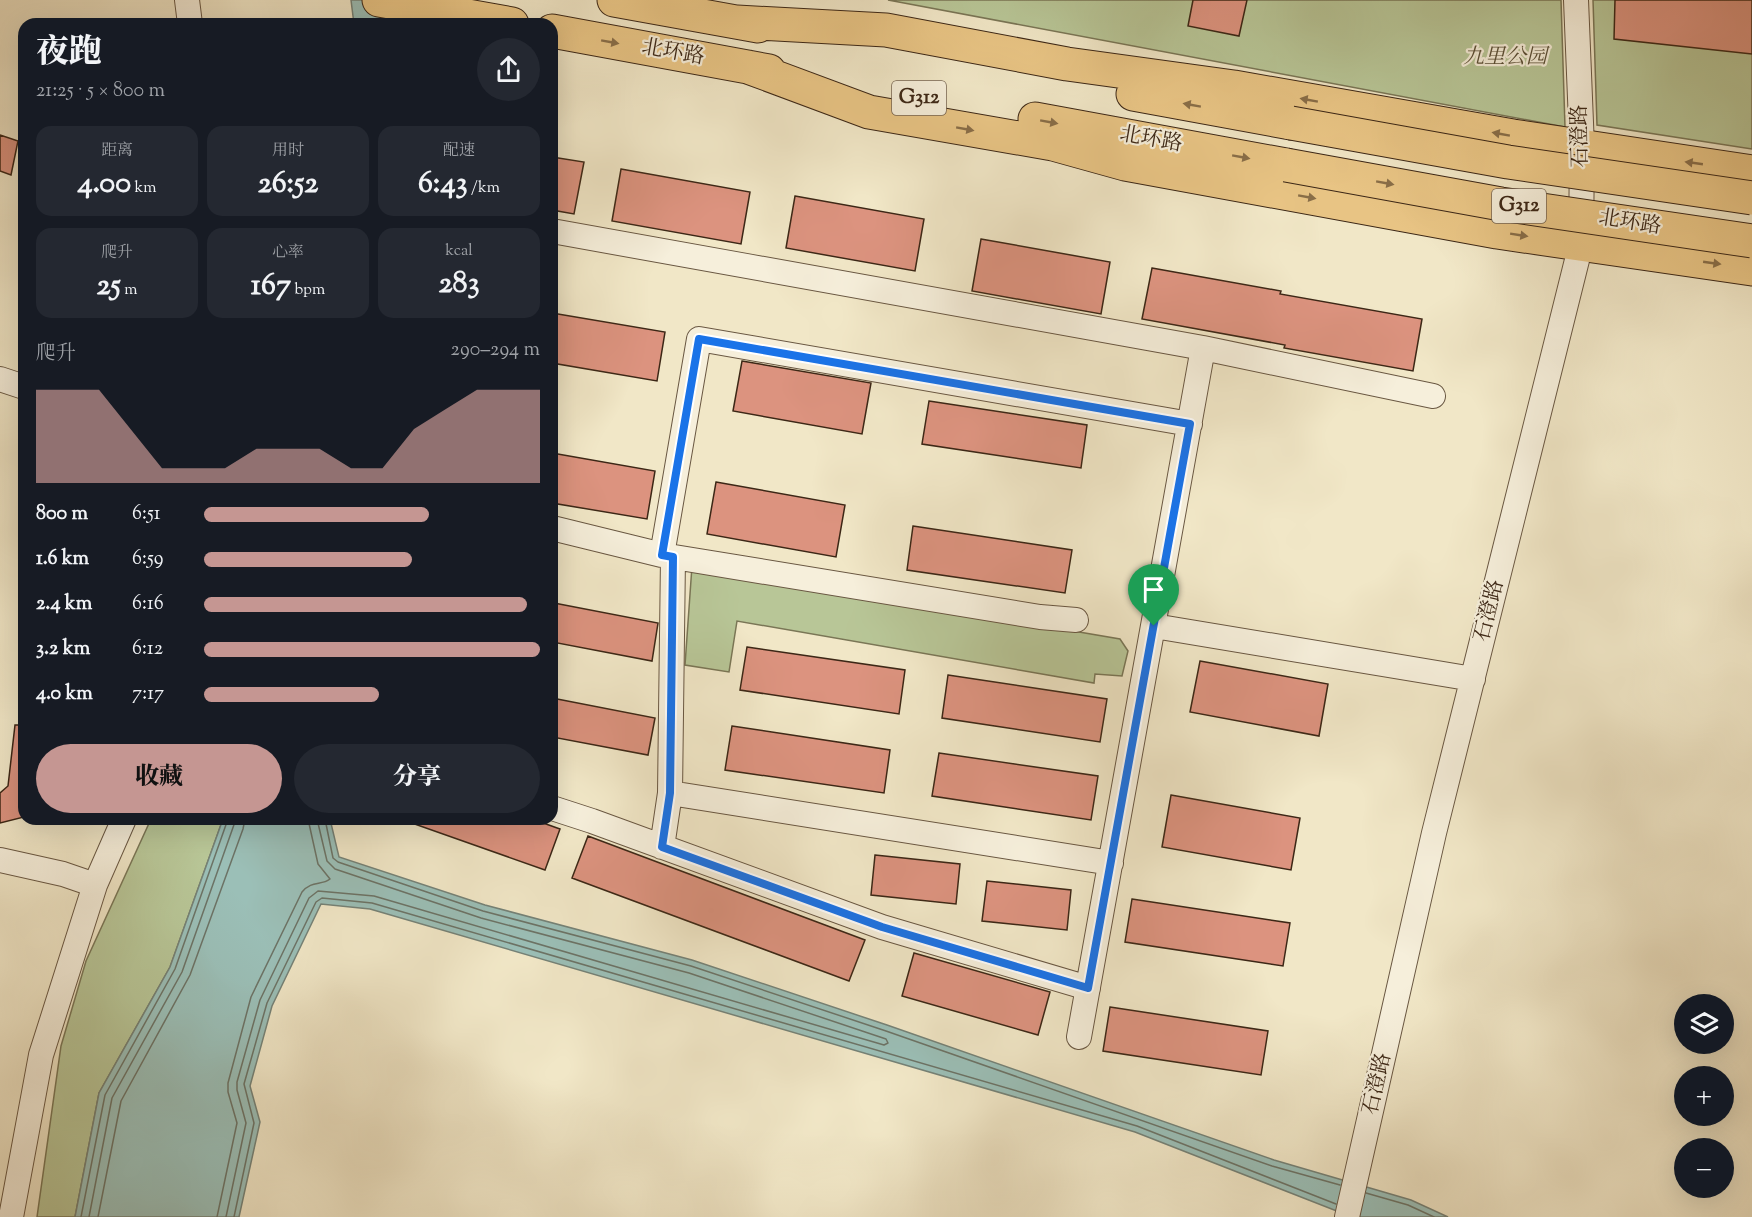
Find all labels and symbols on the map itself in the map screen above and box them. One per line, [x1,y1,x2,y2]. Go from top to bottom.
street label: 北环路 [639,33,707,73]
one-way arrow [600,38,619,47]
park label: 九里公园 [1463,43,1550,73]
road number: G312 [892,81,946,115]
one-way arrow [1300,95,1319,104]
one-way arrow [1182,100,1201,109]
street label: 石澄路 [1565,104,1597,168]
one-way arrow [1040,118,1059,127]
street label: 北环路 [1117,120,1185,160]
one-way arrow [955,124,974,133]
one-way arrow [1492,129,1511,138]
one-way arrow [1232,152,1251,161]
one-way arrow [1684,159,1703,168]
one-way arrow [1376,179,1395,188]
road number: G312 [1492,189,1546,223]
one-way arrow [1297,193,1316,202]
street label: 北环路 [1597,203,1663,243]
one-way arrow [1510,231,1529,240]
one-way arrow [1703,259,1722,268]
pin [1128,564,1179,626]
street label: 石澄路 [1468,577,1512,645]
street label: 石澄路 [1356,1050,1400,1118]

